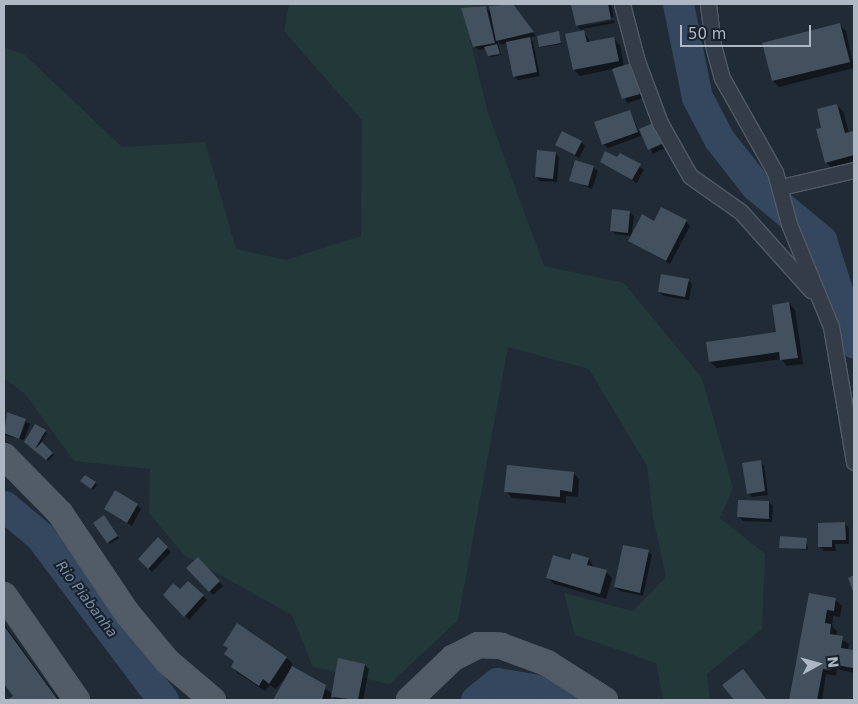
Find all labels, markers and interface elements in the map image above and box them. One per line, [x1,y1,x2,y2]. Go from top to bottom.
scale bar [683,15,814,47]
text: 50 m [688,25,726,43]
water label: Rio Piabanha [53,557,121,641]
north arrow [793,639,843,689]
text: N [824,655,842,669]

